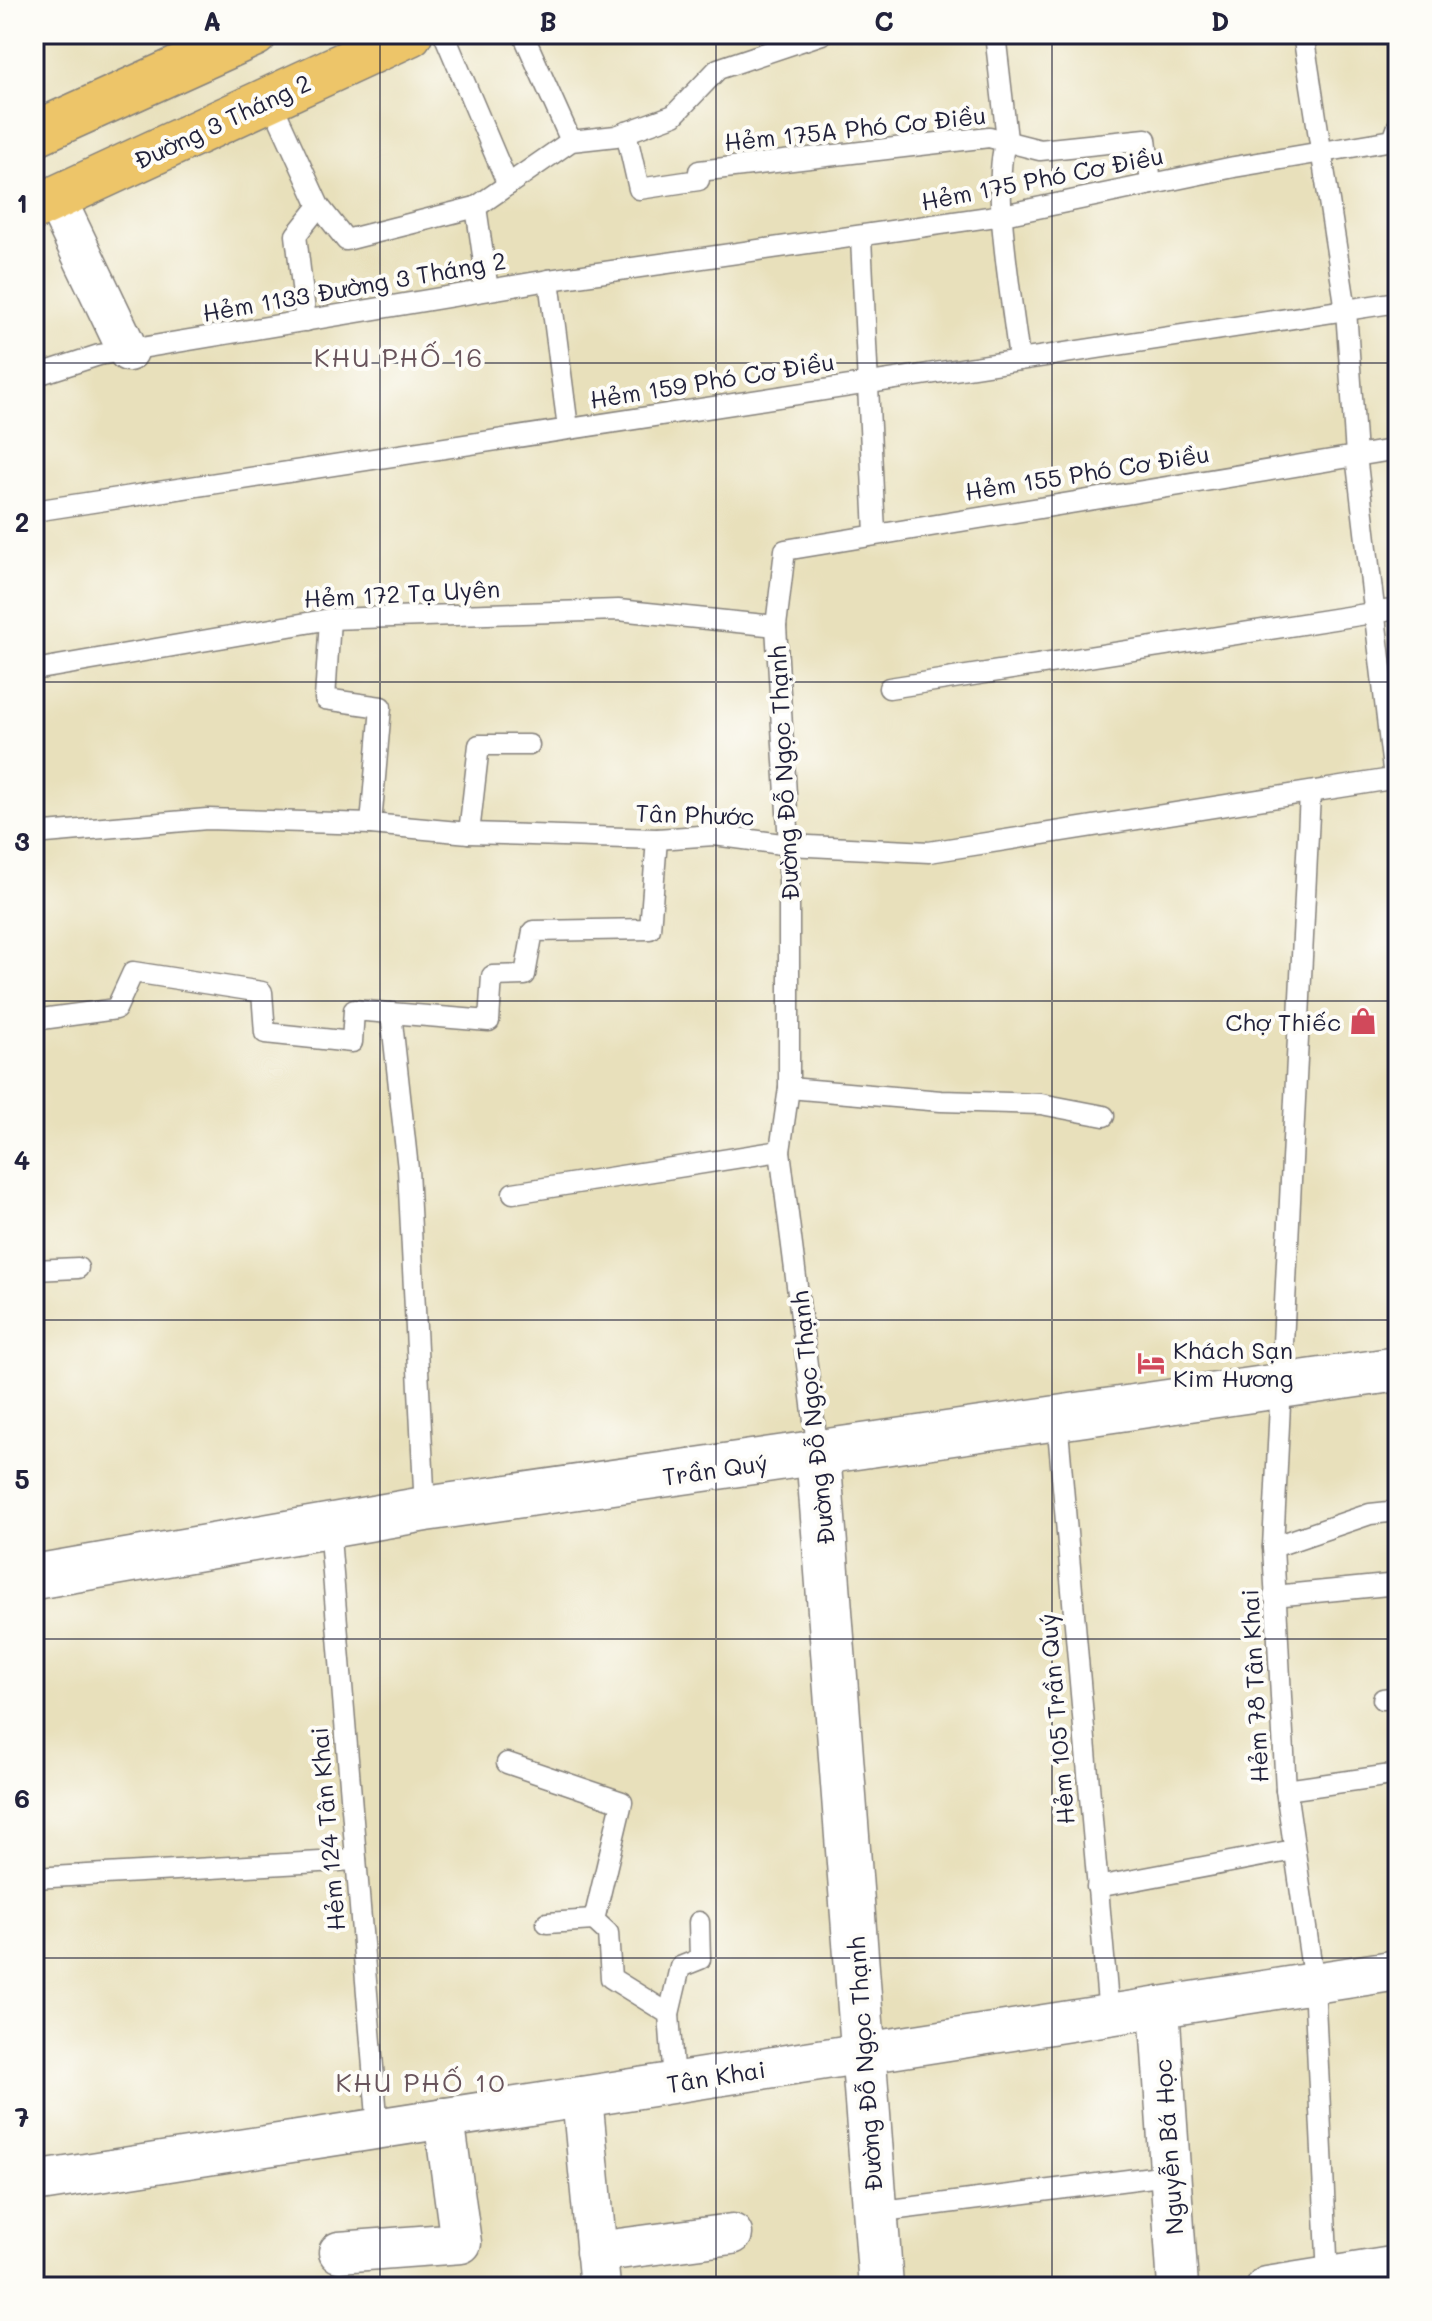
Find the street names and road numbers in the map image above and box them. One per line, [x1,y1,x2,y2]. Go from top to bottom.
street label: Đường 3 Tháng 2 [129,66,315,176]
street label: Hẻm 175A Phó Cơ Điều [723,99,987,157]
street label: Hẻm 175 Phó Cơ Điều [918,139,1166,217]
street label: Hẻm 1133 Đường 3 Tháng 2 [200,244,508,328]
street label: Hẻm 159 Phó Cơ Điều [588,345,836,415]
street label: Hẻm 155 Phó Cơ Điều [963,437,1211,507]
street label: Hẻm 172 Tạ Uyên [303,572,501,614]
street label: Đường Đỗ Ngọc Thạnh [761,645,805,901]
street label: Tân Phước [635,796,755,832]
street label: Đường Đỗ Ngọc Thạnh [783,1290,841,1546]
street label: Trần Quý [660,1446,770,1492]
street label: Hẻm 78 Tân Khai [1233,1588,1275,1784]
street label: Hẻm 105 Trần Quý [1031,1612,1081,1826]
street label: Hẻm 124 Tân Khai [303,1726,351,1932]
street label: Đường Đỗ Ngọc Thạnh [840,1936,888,2192]
street label: Tân Khai [664,2053,768,2099]
street label: Nguyễn Bá Học [1146,2058,1190,2236]

